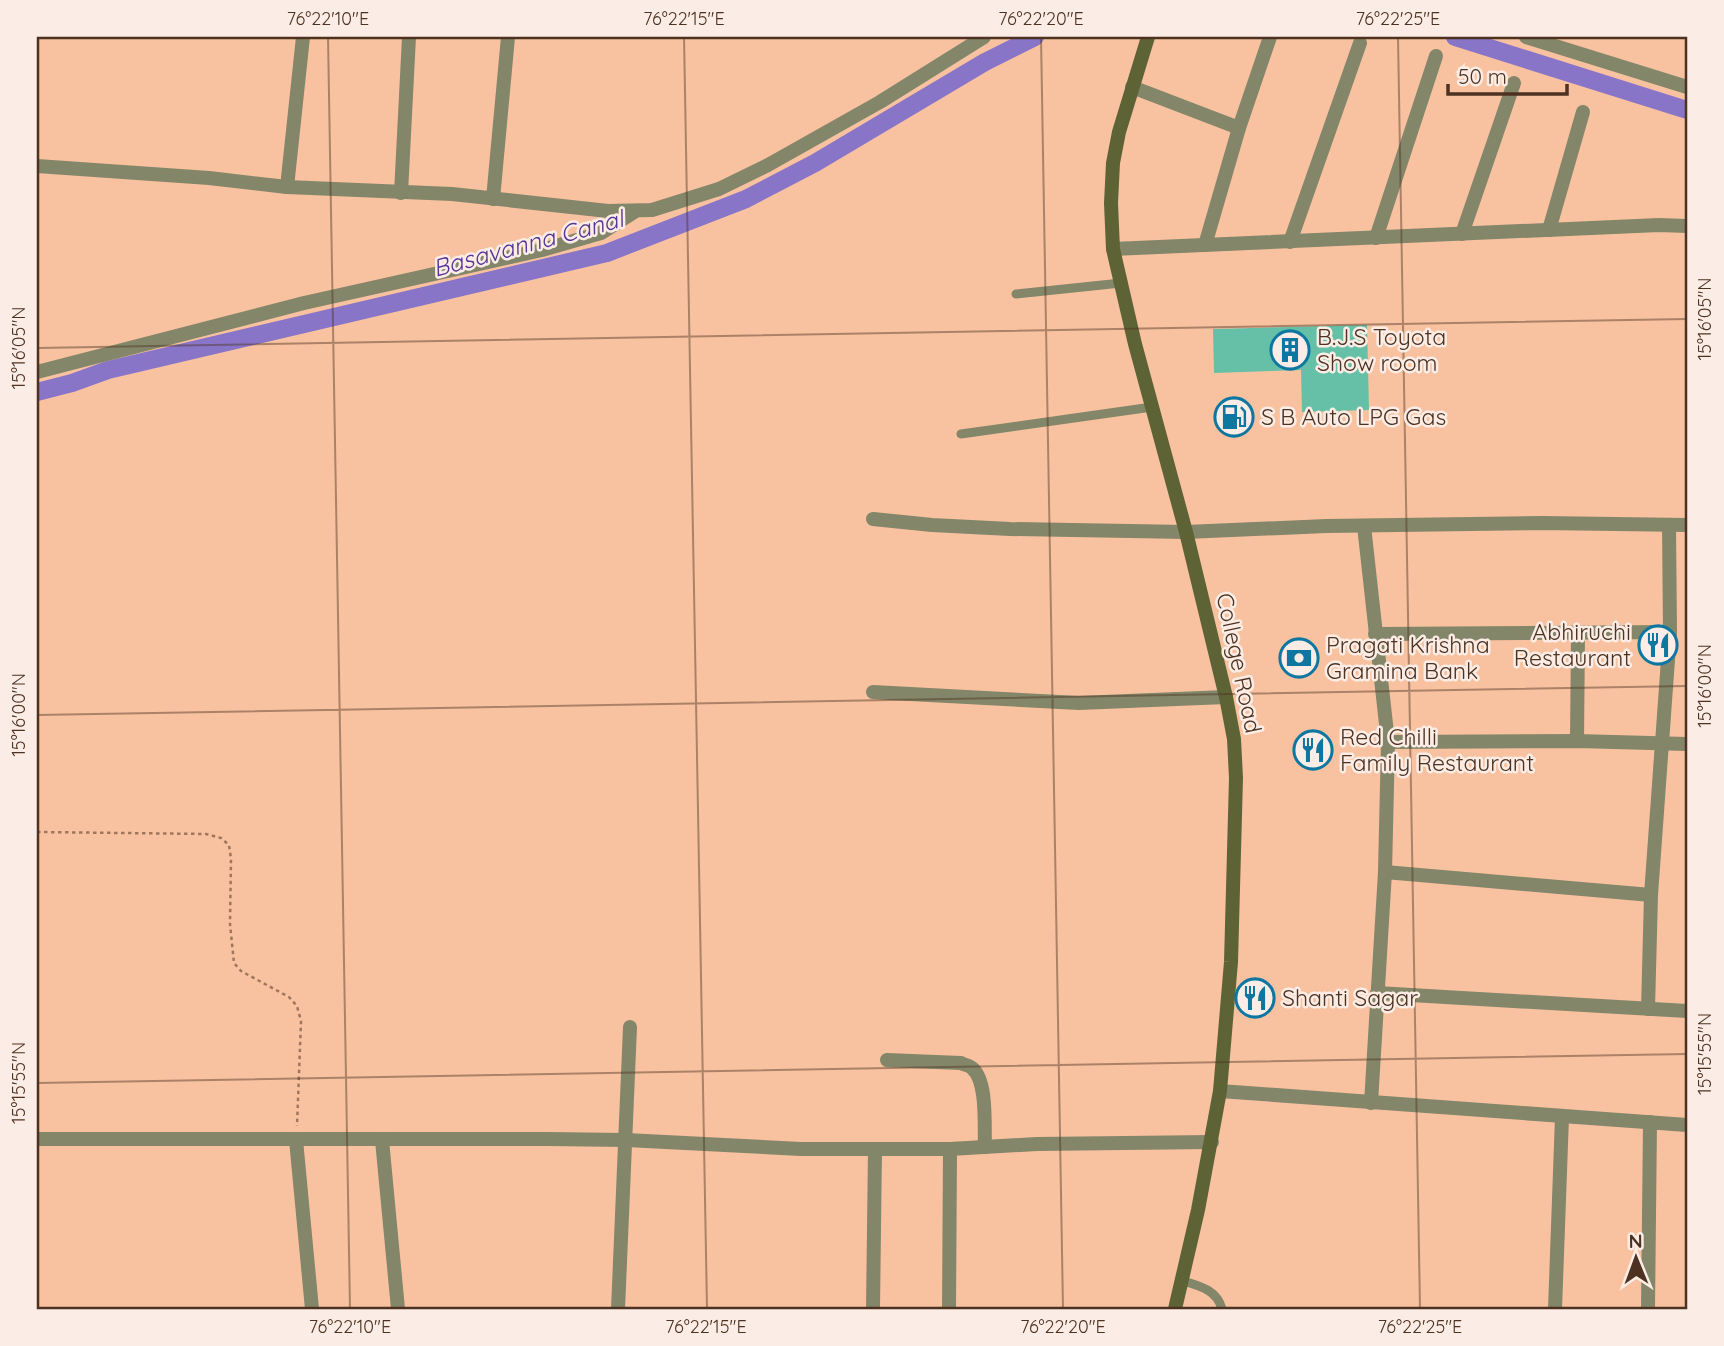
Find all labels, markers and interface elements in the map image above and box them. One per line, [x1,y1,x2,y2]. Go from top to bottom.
text: 76°22'10"E [287,7,369,30]
text: 76°22'15"E [643,7,725,30]
text: 76°22'20"E [998,7,1084,30]
text: 76°22'25"E [1356,7,1440,30]
scale bar [1448,52,1566,96]
text: 50 m [1458,63,1507,89]
water label: Basavanna Canal [429,203,629,283]
text: 15°16'05"N [1693,278,1716,360]
text: 15°16'05"N [7,307,30,389]
place label: B.J.S Toyota Show room [1317,322,1446,377]
building icon: B.J.S Toyota Show room [1269,329,1311,371]
fuel station icon: S B Auto LPG Gas [1213,396,1255,438]
place label: S B Auto LPG Gas [1261,402,1446,431]
street label: College Road [1211,590,1268,736]
place label: Abhiruchi Restaurant [1514,617,1631,672]
restaurant icon: Abhiruchi Restaurant [1637,624,1679,666]
place label: Pragati Krishna Gramina Bank [1326,630,1490,685]
bank icon: Pragati Krishna Gramina Bank [1278,637,1320,679]
text: 15°16'00"N [1693,644,1716,728]
text: 15°16'00"N [7,673,30,757]
place label: Red Chilli Family Restaurant [1340,722,1534,777]
restaurant icon: Red Chilli Family Restaurant [1292,729,1334,771]
restaurant icon: Shanti Sagar [1234,977,1276,1019]
place label: Shanti Sagar [1282,983,1418,1012]
text: 15°15'55"N [1693,1013,1716,1095]
text: 15°15'55"N [7,1042,30,1124]
north arrow [1602,1224,1672,1294]
text: N [1629,1229,1643,1253]
text: 76°22'10"E [309,1315,391,1338]
text: 76°22'15"E [665,1315,747,1338]
text: 76°22'20"E [1020,1315,1106,1338]
text: 76°22'25"E [1378,1315,1462,1338]

